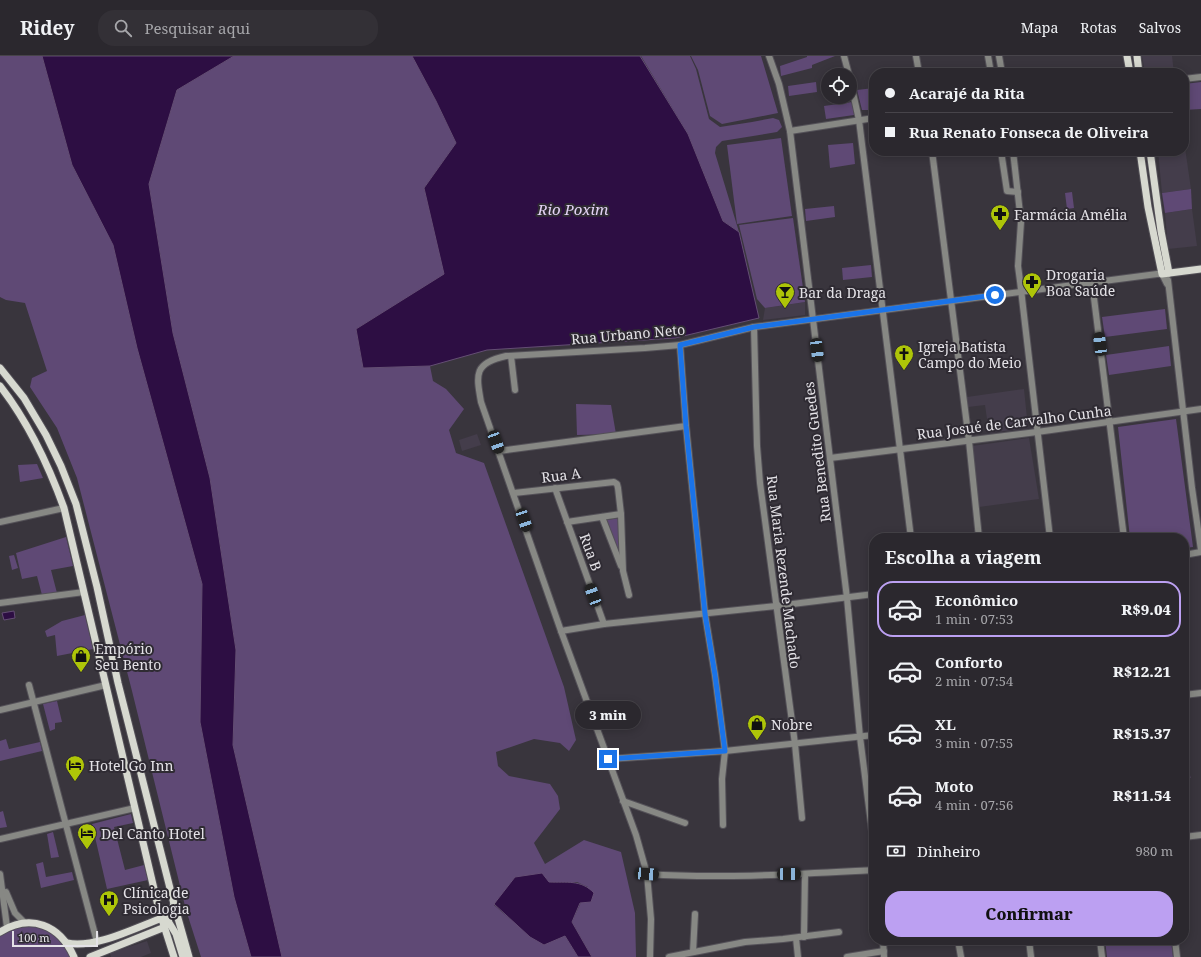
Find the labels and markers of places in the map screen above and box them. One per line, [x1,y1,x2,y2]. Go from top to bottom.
pharmacy icon: Farmácia Amélia [989,203,1011,231]
place label: Farmácia Amélia [1014,205,1128,224]
place label: Drogaria Boa Saúde [1046,265,1115,300]
pharmacy icon: Drogaria Boa Saúde [1021,271,1043,299]
bar icon: Bar da Draga [774,281,796,309]
place label: Bar da Draga [799,283,886,302]
place label: Igreja Batista Campo do Meio [918,337,1022,372]
church icon: Igreja Batista Campo do Meio [893,343,915,371]
place label: Empório Seu Bento [95,639,161,674]
shop icon: Empório Seu Bento [70,645,92,673]
shop icon: Nobre [746,713,768,741]
place label: Nobre [771,715,812,734]
hotel icon: Hotel Go Inn [64,754,86,782]
place label: Hotel Go Inn [89,756,174,775]
hotel icon: Del Canto Hotel [76,822,98,850]
place label: Del Canto Hotel [101,824,205,843]
place label: Clínica de Psicologia [123,883,190,918]
hospital icon: Clínica de Psicologia [98,889,120,917]

